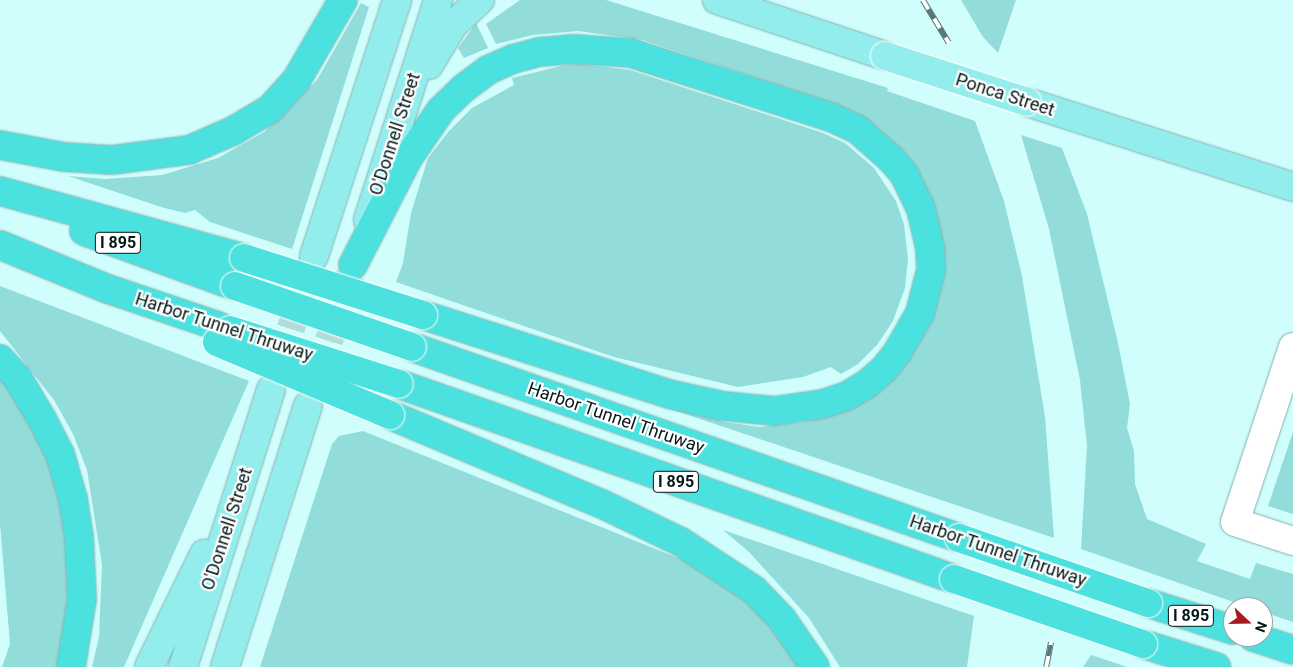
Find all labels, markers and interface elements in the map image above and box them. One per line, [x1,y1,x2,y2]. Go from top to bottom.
street label: Ponca Street [953,69,1057,121]
street label: O'Donnell Street [365,70,425,198]
road number: I 895 [94,230,142,256]
street label: Harbor Tunnel Thruway [132,288,316,366]
street label: Harbor Tunnel Thruway [524,377,708,459]
street label: O'Donnell Street [197,465,257,593]
road number: I 895 [652,468,700,496]
street label: Harbor Tunnel Thruway [906,510,1090,592]
north arrow [1223,597,1273,647]
road number: I 895 [1167,602,1215,630]
text: N [1252,620,1270,634]

